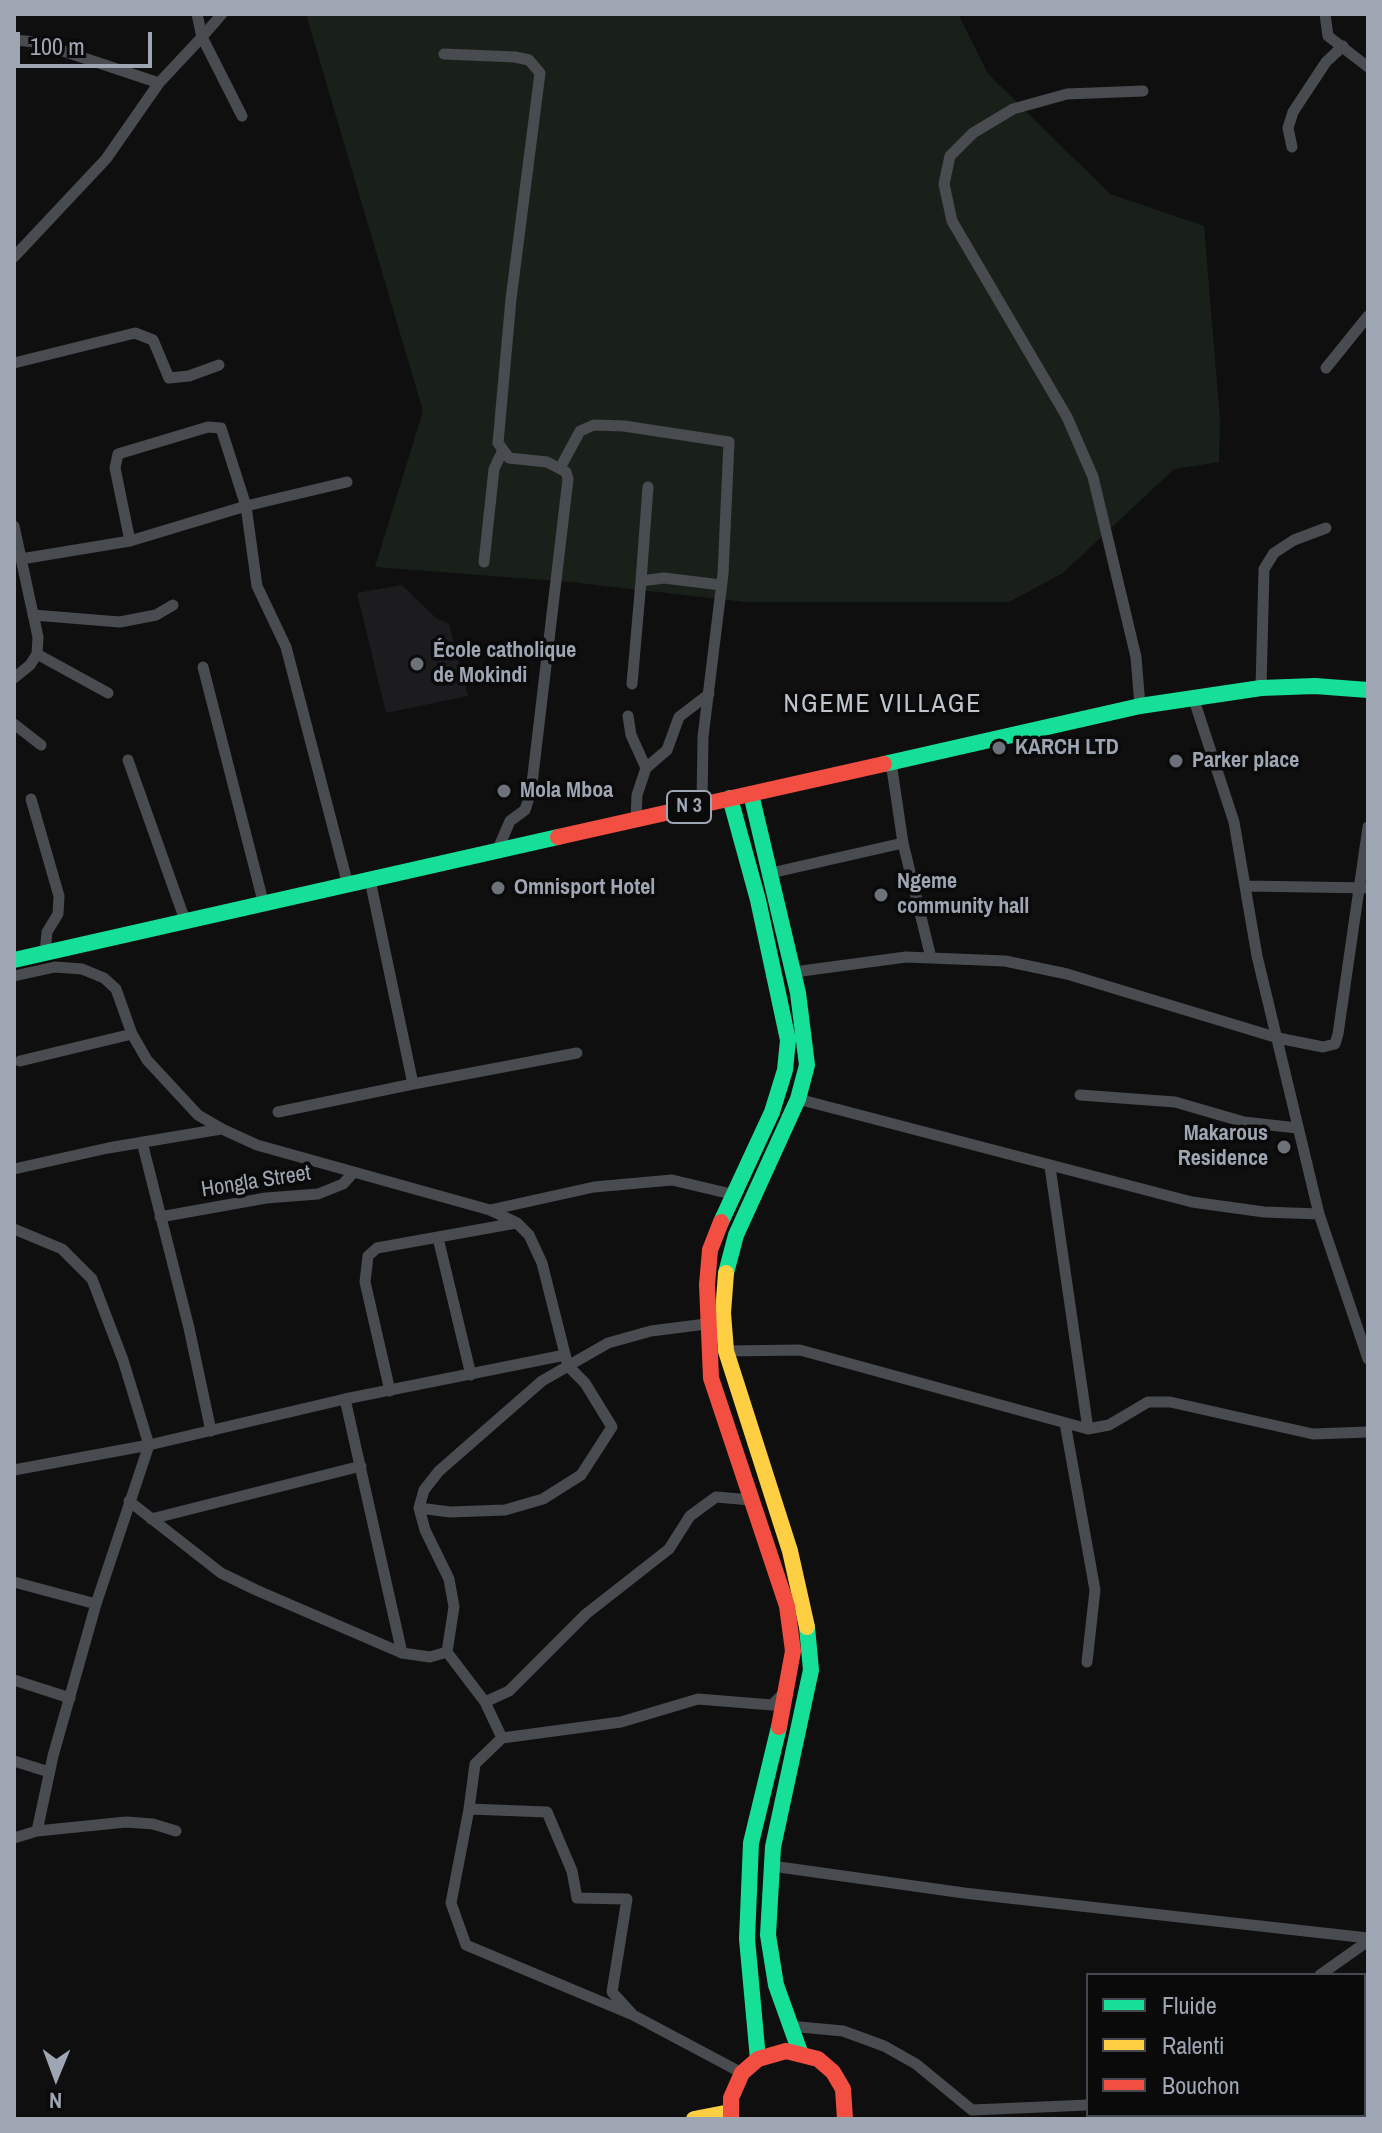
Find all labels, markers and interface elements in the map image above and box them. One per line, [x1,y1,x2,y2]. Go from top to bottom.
scale bar [20,16,156,66]
text: 100 m [30,30,85,62]
place label: École catholique de Mokindi [433,638,576,690]
marker: École catholique de Mokindi [408,655,426,673]
district label: NGEME VILLAGE [783,689,983,721]
place label: KARCH LTD [1015,735,1119,761]
marker: KARCH LTD [990,739,1008,757]
place label: Parker place [1192,748,1299,774]
marker: Parker place [1167,752,1185,770]
place label: Mola Mboa [520,778,613,804]
marker: Mola Mboa [495,782,513,800]
road number: N 3 [667,791,711,823]
place label: Ngeme community hall [897,869,1029,920]
place label: Omnisport Hotel [514,875,655,901]
marker: Omnisport Hotel [489,879,507,897]
marker: Ngeme community hall [872,886,890,904]
place label: Makarous Residence [1178,1121,1268,1172]
marker: Makarous Residence [1275,1138,1293,1156]
street label: Hongla Street [199,1160,313,1204]
legend [1086,1973,1366,2117]
text: Fluide [1162,1989,1217,2021]
text: Ralenti [1162,2029,1224,2061]
north arrow [16,2037,96,2117]
text: Bouchon [1162,2069,1240,2101]
text: N [49,2086,62,2116]

